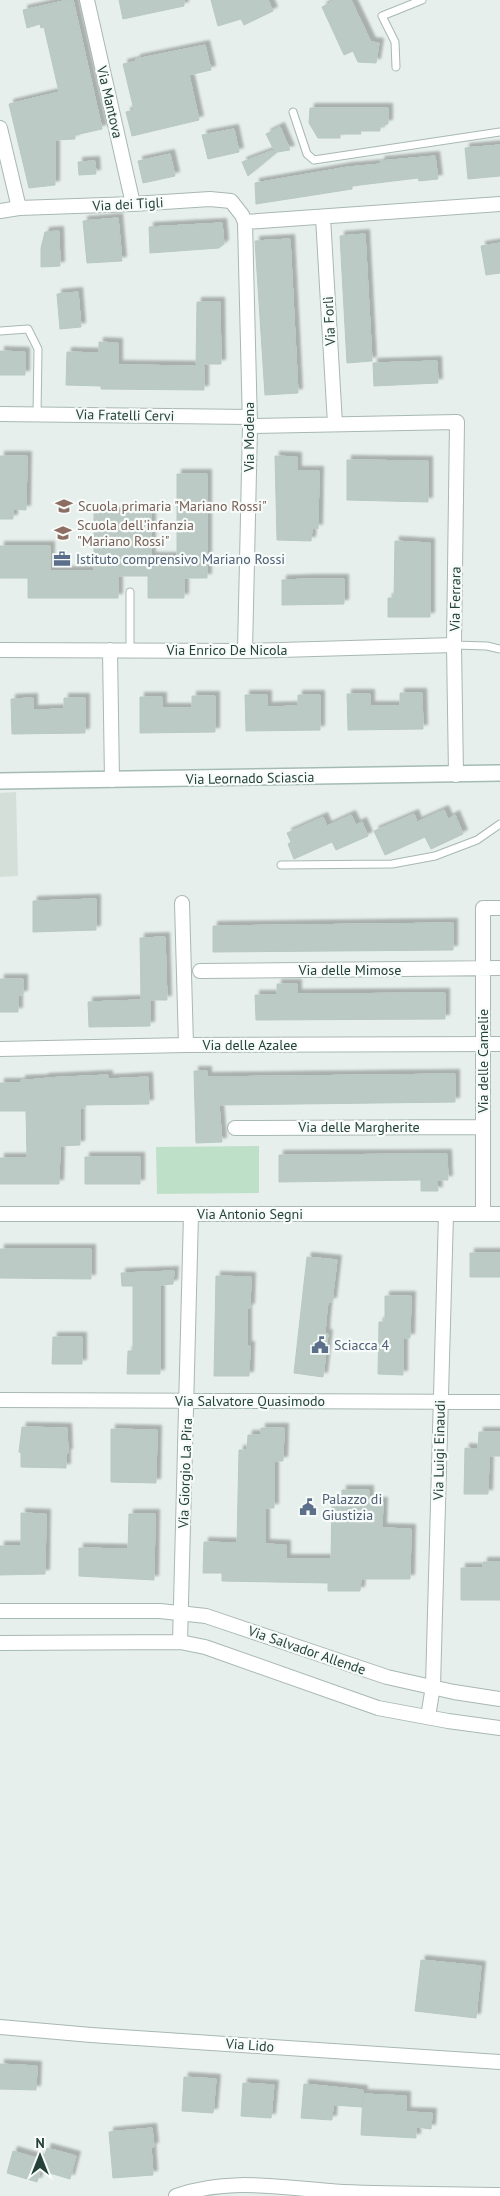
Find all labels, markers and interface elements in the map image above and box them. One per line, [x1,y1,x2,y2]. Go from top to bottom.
street label: Via Mantova [93,63,127,140]
street label: Via dei Tigli [91,193,164,215]
street label: Via Forlì [319,296,339,347]
street label: Via Modena [240,402,258,473]
street label: Via Fratelli Cervi [75,405,174,425]
school or university icon: Scuola primaria "Mariano Rossi" [54,496,74,516]
place label: Scuola primaria "Mariano Rossi" [78,497,267,515]
place label: Scuola dell'infanzia "Mariano Rossi" [77,516,194,550]
school or university icon: Scuola dell'infanzia "Mariano Rossi" [53,523,73,543]
office icon: Istituto comprensivo Mariano Rossi [52,549,72,569]
place label: Istituto comprensivo Mariano Rossi [76,550,285,568]
street label: Via Ferrara [445,566,465,633]
street label: Via Enrico De Nicola [165,641,288,659]
street label: Via Leornado Sciascia [184,768,315,788]
street label: Via delle Mimose [298,961,401,979]
street label: Via delle Camelie [474,1009,492,1114]
street label: Via delle Azalee [202,1036,297,1054]
street label: Via delle Margherite [297,1118,420,1136]
street label: Via Antonio Segni [196,1205,303,1223]
public building icon: Sciacca 4 [310,1335,330,1355]
place label: Sciacca 4 [334,1336,389,1354]
street label: Via Salvatore Quasimodo [174,1392,325,1410]
street label: Via Luigi Einaudi [429,1400,449,1501]
street label: Via Giorgio La Pira [174,1417,196,1529]
place label: Palazzo di Giustizia [322,1490,382,1524]
public building icon: Palazzo di Giustizia [298,1497,318,1517]
street label: Via Salvador Allende [245,1621,368,1679]
street label: Via Lido [224,2034,275,2056]
north arrow [15,2131,65,2181]
text: N [35,2134,45,2152]

